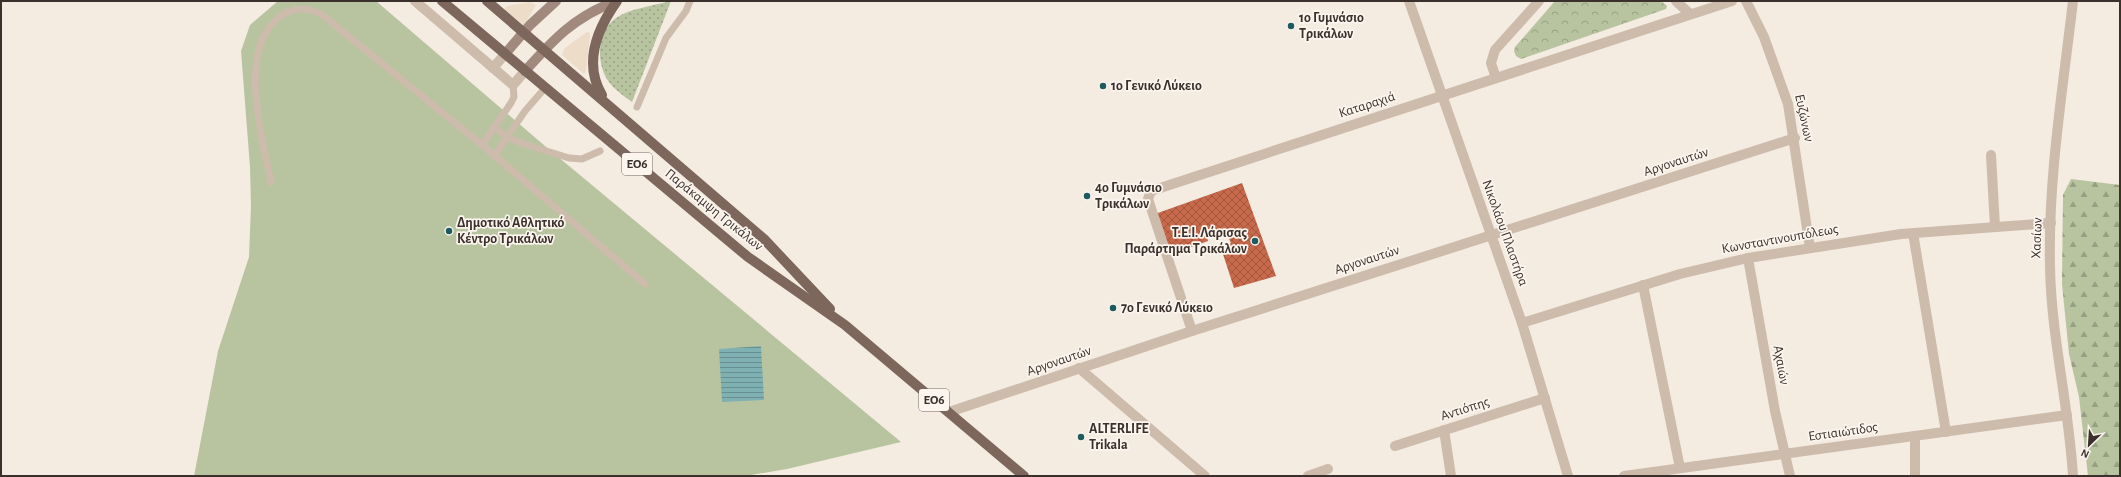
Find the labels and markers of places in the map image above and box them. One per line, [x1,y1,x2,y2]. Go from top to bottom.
place label: 1ο Γυμνάσιο Τρικάλων [1299,11,1364,41]
marker: 1ο Γυμνάσιο Τρικάλων [1286,21,1296,31]
place label: 1ο Γενικό Λύκειο [1111,78,1202,93]
marker: 1ο Γενικό Λύκειο [1098,81,1108,91]
place label: 4ο Γυμνάσιο Τρικάλων [1095,181,1162,211]
marker: 4ο Γυμνάσιο Τρικάλων [1082,191,1092,201]
place label: Δημοτικό Αθλητικό Κέντρο Τρικάλων [457,216,565,246]
marker: Δημοτικό Αθλητικό Κέντρο Τρικάλων [444,226,454,236]
place label: Τ.Ε.Ι. Λάρισας Παράρτημα Τρικάλων [1124,226,1247,256]
marker: Τ.Ε.Ι. Λάρισας Παράρτημα Τρικάλων [1250,236,1260,246]
place label: 7ο Γενικό Λύκειο [1121,300,1213,315]
marker: 7ο Γενικό Λύκειο [1108,303,1118,313]
place label: ALTERLIFE Trikala [1089,422,1149,452]
marker: ALTERLIFE Trikala [1076,432,1086,442]

